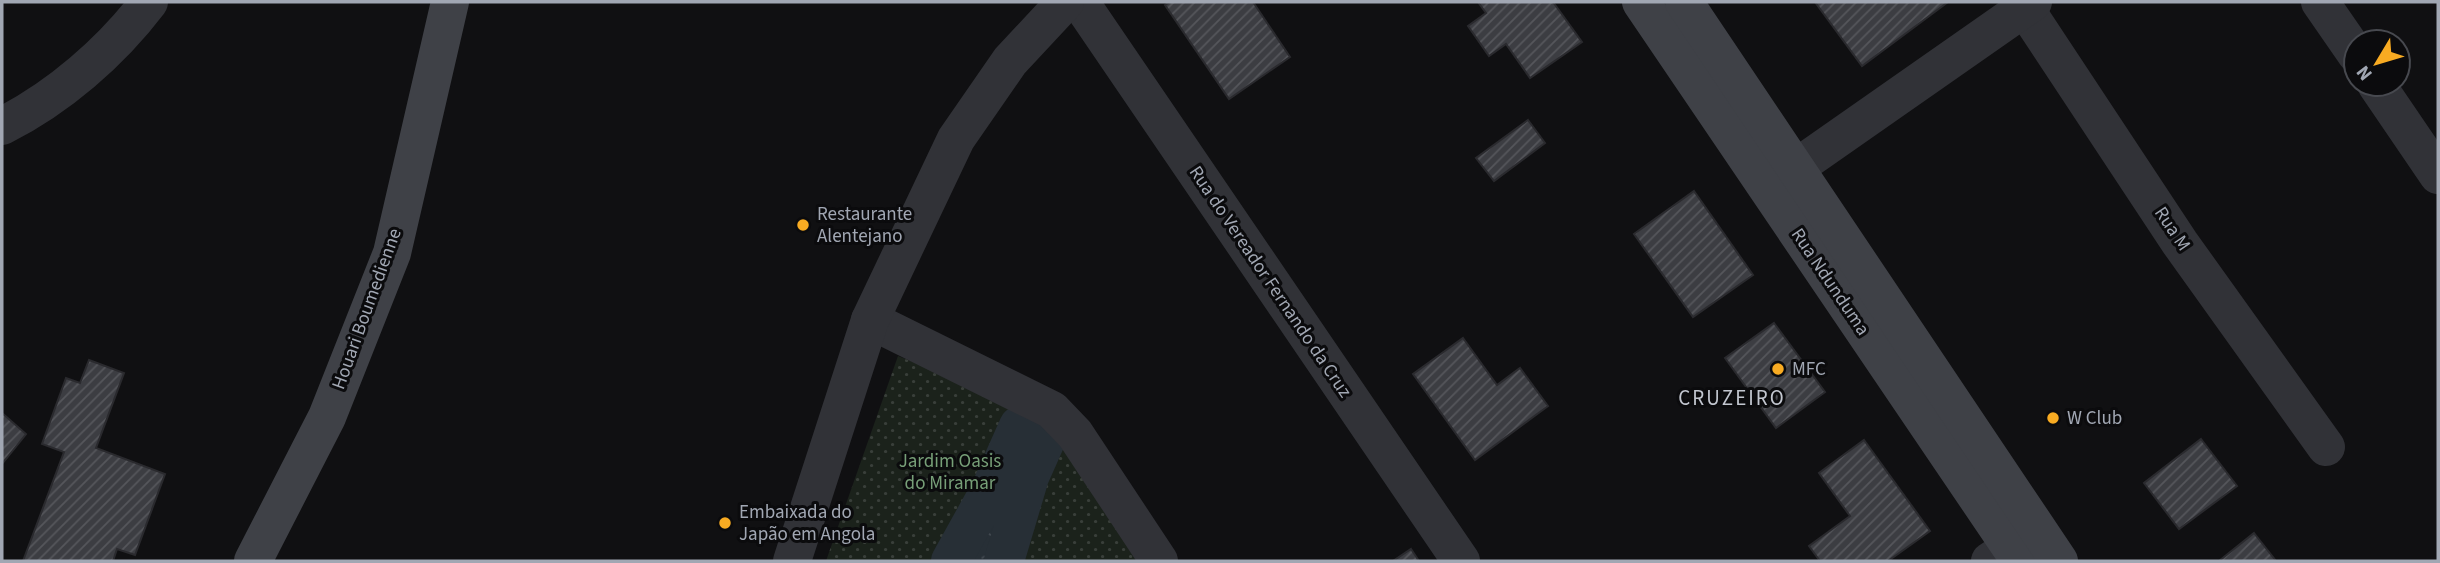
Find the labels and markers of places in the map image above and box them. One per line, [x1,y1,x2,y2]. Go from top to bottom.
place label: Restaurante Alentejano [817,201,912,250]
marker: Restaurante Alentejano [795,217,811,233]
place label: MFC [1792,356,1826,383]
marker: MFC [1770,361,1786,377]
place label: W Club [2067,405,2122,432]
marker: W Club [2045,410,2061,426]
place label: Embaixada do Japão em Angola [739,499,875,548]
marker: Embaixada do Japão em Angola [717,515,733,531]

